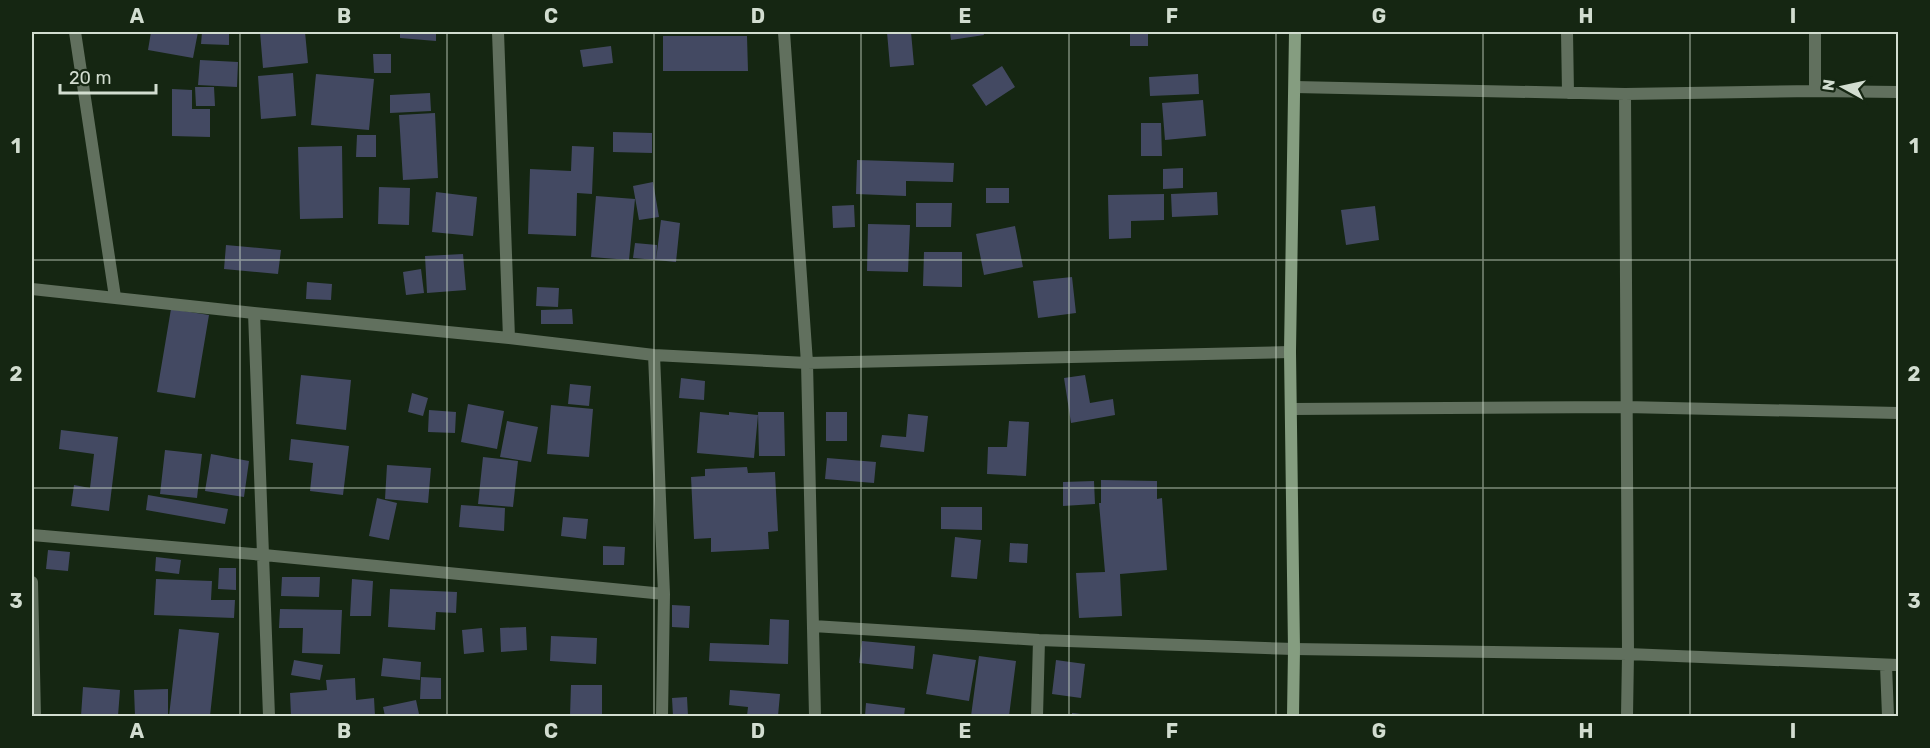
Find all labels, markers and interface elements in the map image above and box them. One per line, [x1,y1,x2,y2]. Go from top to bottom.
text: A [130,4,145,28]
text: B [337,4,351,28]
text: C [544,4,558,28]
text: D [751,4,765,28]
text: E [959,4,971,28]
text: F [1166,4,1178,28]
text: G [1372,4,1386,28]
text: H [1579,4,1593,28]
text: I [1790,4,1796,28]
scale bar [60,57,156,95]
north arrow [1813,57,1873,117]
text: 20 m [69,67,111,89]
text: N [1818,78,1839,92]
text: 1 [11,134,21,158]
text: 1 [1909,134,1919,158]
text: 2 [10,362,23,386]
text: 2 [1908,362,1921,386]
text: 3 [9,589,23,613]
text: 3 [1907,589,1921,613]
text: A [130,719,145,743]
text: B [337,719,351,743]
text: C [544,719,558,743]
text: D [751,719,765,743]
text: E [959,719,971,743]
text: F [1166,719,1178,743]
text: G [1372,719,1386,743]
text: H [1579,719,1593,743]
text: I [1790,719,1796,743]

